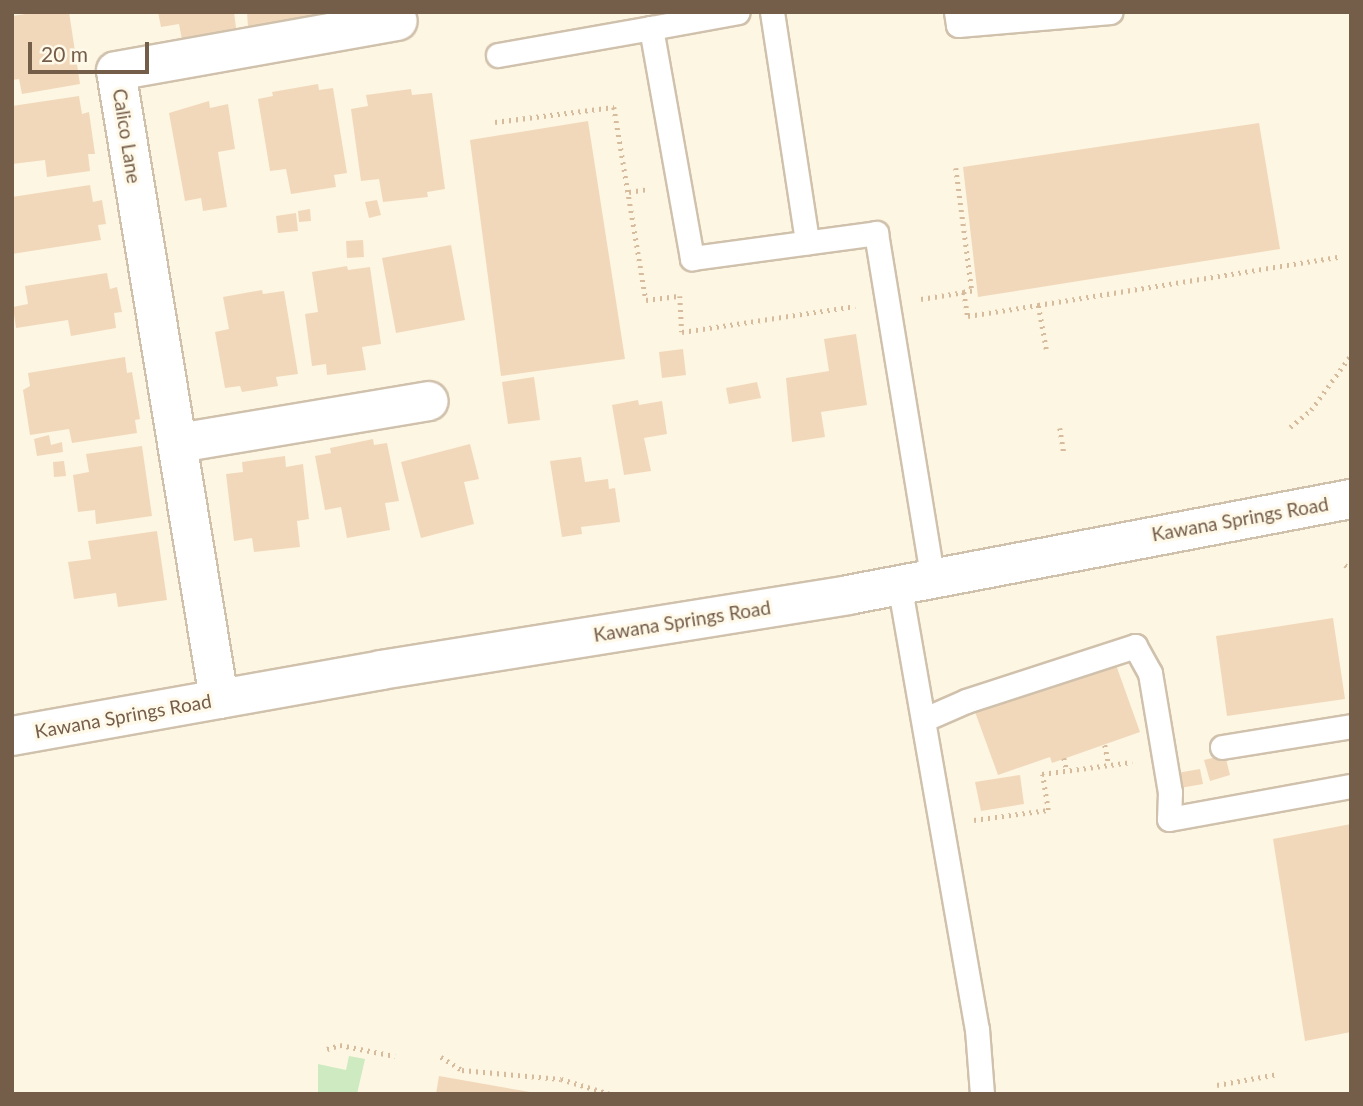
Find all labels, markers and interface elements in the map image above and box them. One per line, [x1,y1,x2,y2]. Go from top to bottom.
scale bar [32,28,152,72]
text: 20 m [41,41,88,66]
street label: Calico Lane [108,87,146,185]
street label: Kawana Springs Road [1150,492,1330,546]
street label: Kawana Springs Road [592,596,772,646]
street label: Kawana Springs Road [33,689,213,743]

